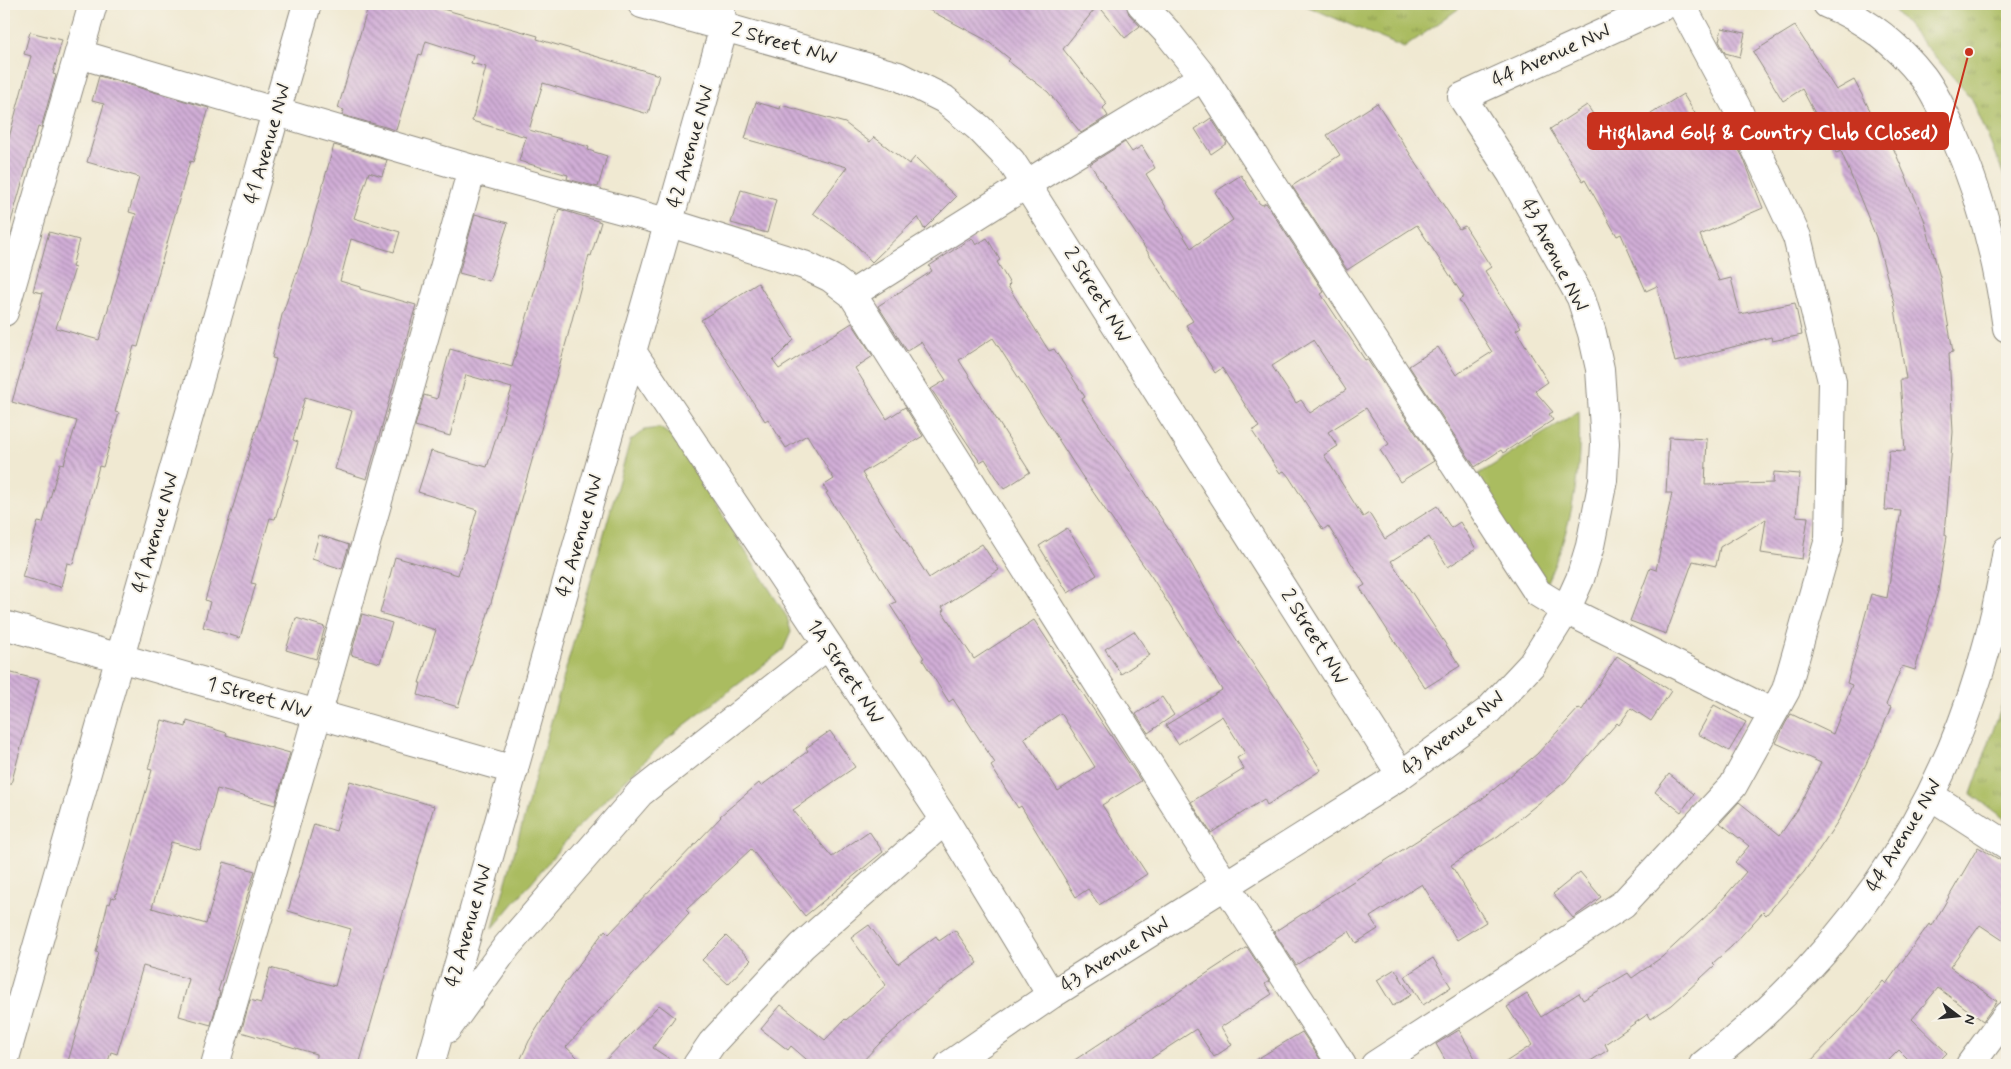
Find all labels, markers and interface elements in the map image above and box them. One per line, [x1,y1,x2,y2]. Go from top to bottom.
street label: 2 Street NW [728,16,840,72]
street label: 44 Avenue NW [1487,18,1615,94]
street label: 41 Avenue NW [238,80,298,207]
street label: 42 Avenue NW [661,83,721,211]
callout: Highland Golf & Country Club (Closed) [1588,113,1948,149]
text: Highland Golf & Country Club (Closed) [1598,119,1938,149]
street label: 43 Avenue NW [1514,194,1594,316]
street label: 2 Street NW [1057,242,1137,348]
street label: 41 Avenue NW [126,469,186,596]
street label: 42 Avenue NW [550,472,610,600]
street label: 2 Street NW [1274,584,1354,690]
street label: 1A Street NW [800,614,890,730]
street label: 1 Street NW [204,670,315,726]
street label: 43 Avenue NW [1396,685,1510,783]
street label: 44 Avenue NW [1860,774,1949,897]
street label: 42 Avenue NW [439,862,499,990]
street label: 43 Avenue NW [1055,911,1175,999]
north arrow [1934,992,1984,1042]
text: N [1960,1012,1979,1026]

